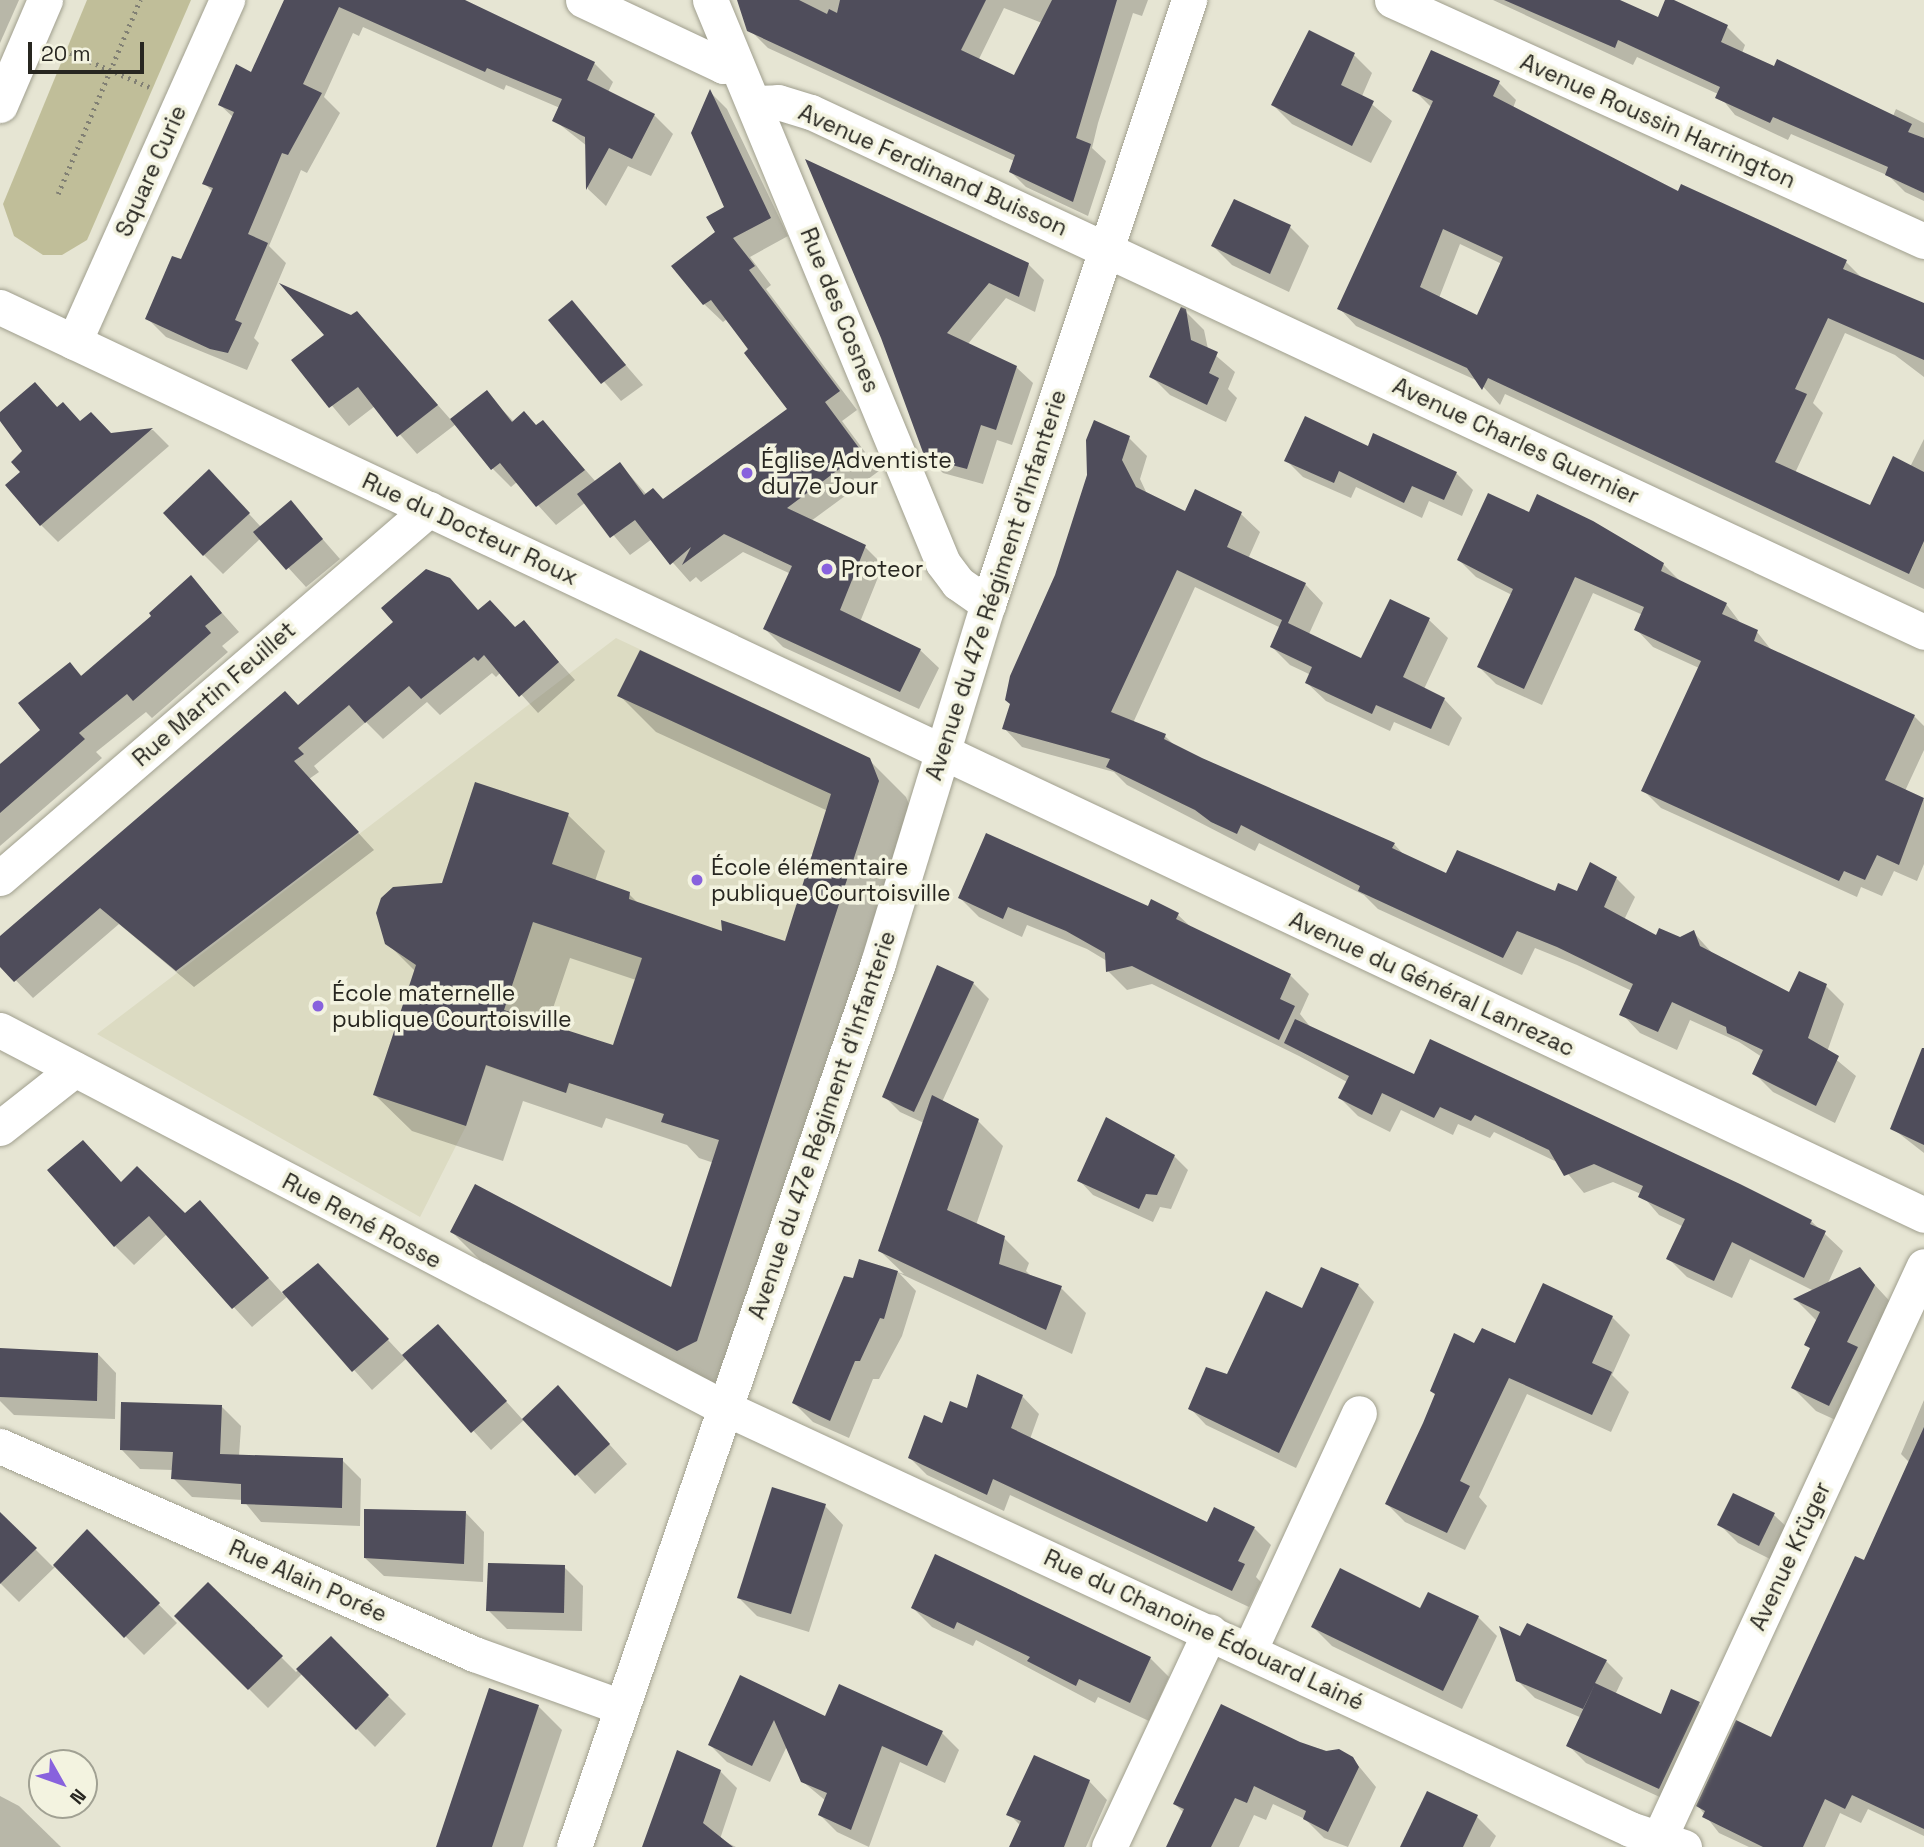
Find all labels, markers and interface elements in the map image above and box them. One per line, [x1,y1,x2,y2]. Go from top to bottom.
scale bar [32,28,147,72]
text: 20 m [41,40,91,67]
street label: Avenue Roussin Harrington [1516,48,1800,194]
street label: Avenue Ferdinand Buisson [794,98,1072,242]
street label: Square Curie [110,101,192,241]
street label: Rue des Cosnes [794,223,886,397]
street label: Avenue Charles Guernier [1388,372,1644,510]
street label: Avenue du 47e Régiment d'Infanterie [920,386,1072,784]
place label: Église Adventiste du 7e Jour [761,446,952,500]
marker: Église Adventiste du 7e Jour [739,465,755,481]
street label: Rue du Docteur Roux [358,467,582,591]
place label: Proteor [841,555,924,583]
marker: Proteor [819,561,835,577]
street label: Rue Martin Feuillet [127,616,301,772]
place label: École élémentaire publique Courtoisville [711,853,951,907]
marker: École élémentaire publique Courtoisville [689,872,705,888]
street label: Avenue du Général Lanrezac [1285,906,1579,1062]
street label: Avenue du 47e Régiment d'Infanterie [742,927,902,1323]
place label: École maternelle publique Courtoisville [332,979,572,1033]
marker: École maternelle publique Courtoisville [310,998,326,1014]
street label: Rue René Rosse [278,1167,446,1275]
street label: Avenue Krüger [1743,1477,1837,1635]
street label: Rue Alain Porée [225,1534,391,1628]
street label: Rue du Chanoine Édouard Lainé [1040,1544,1368,1716]
north arrow [28,1749,98,1819]
text: N [64,1784,92,1809]

